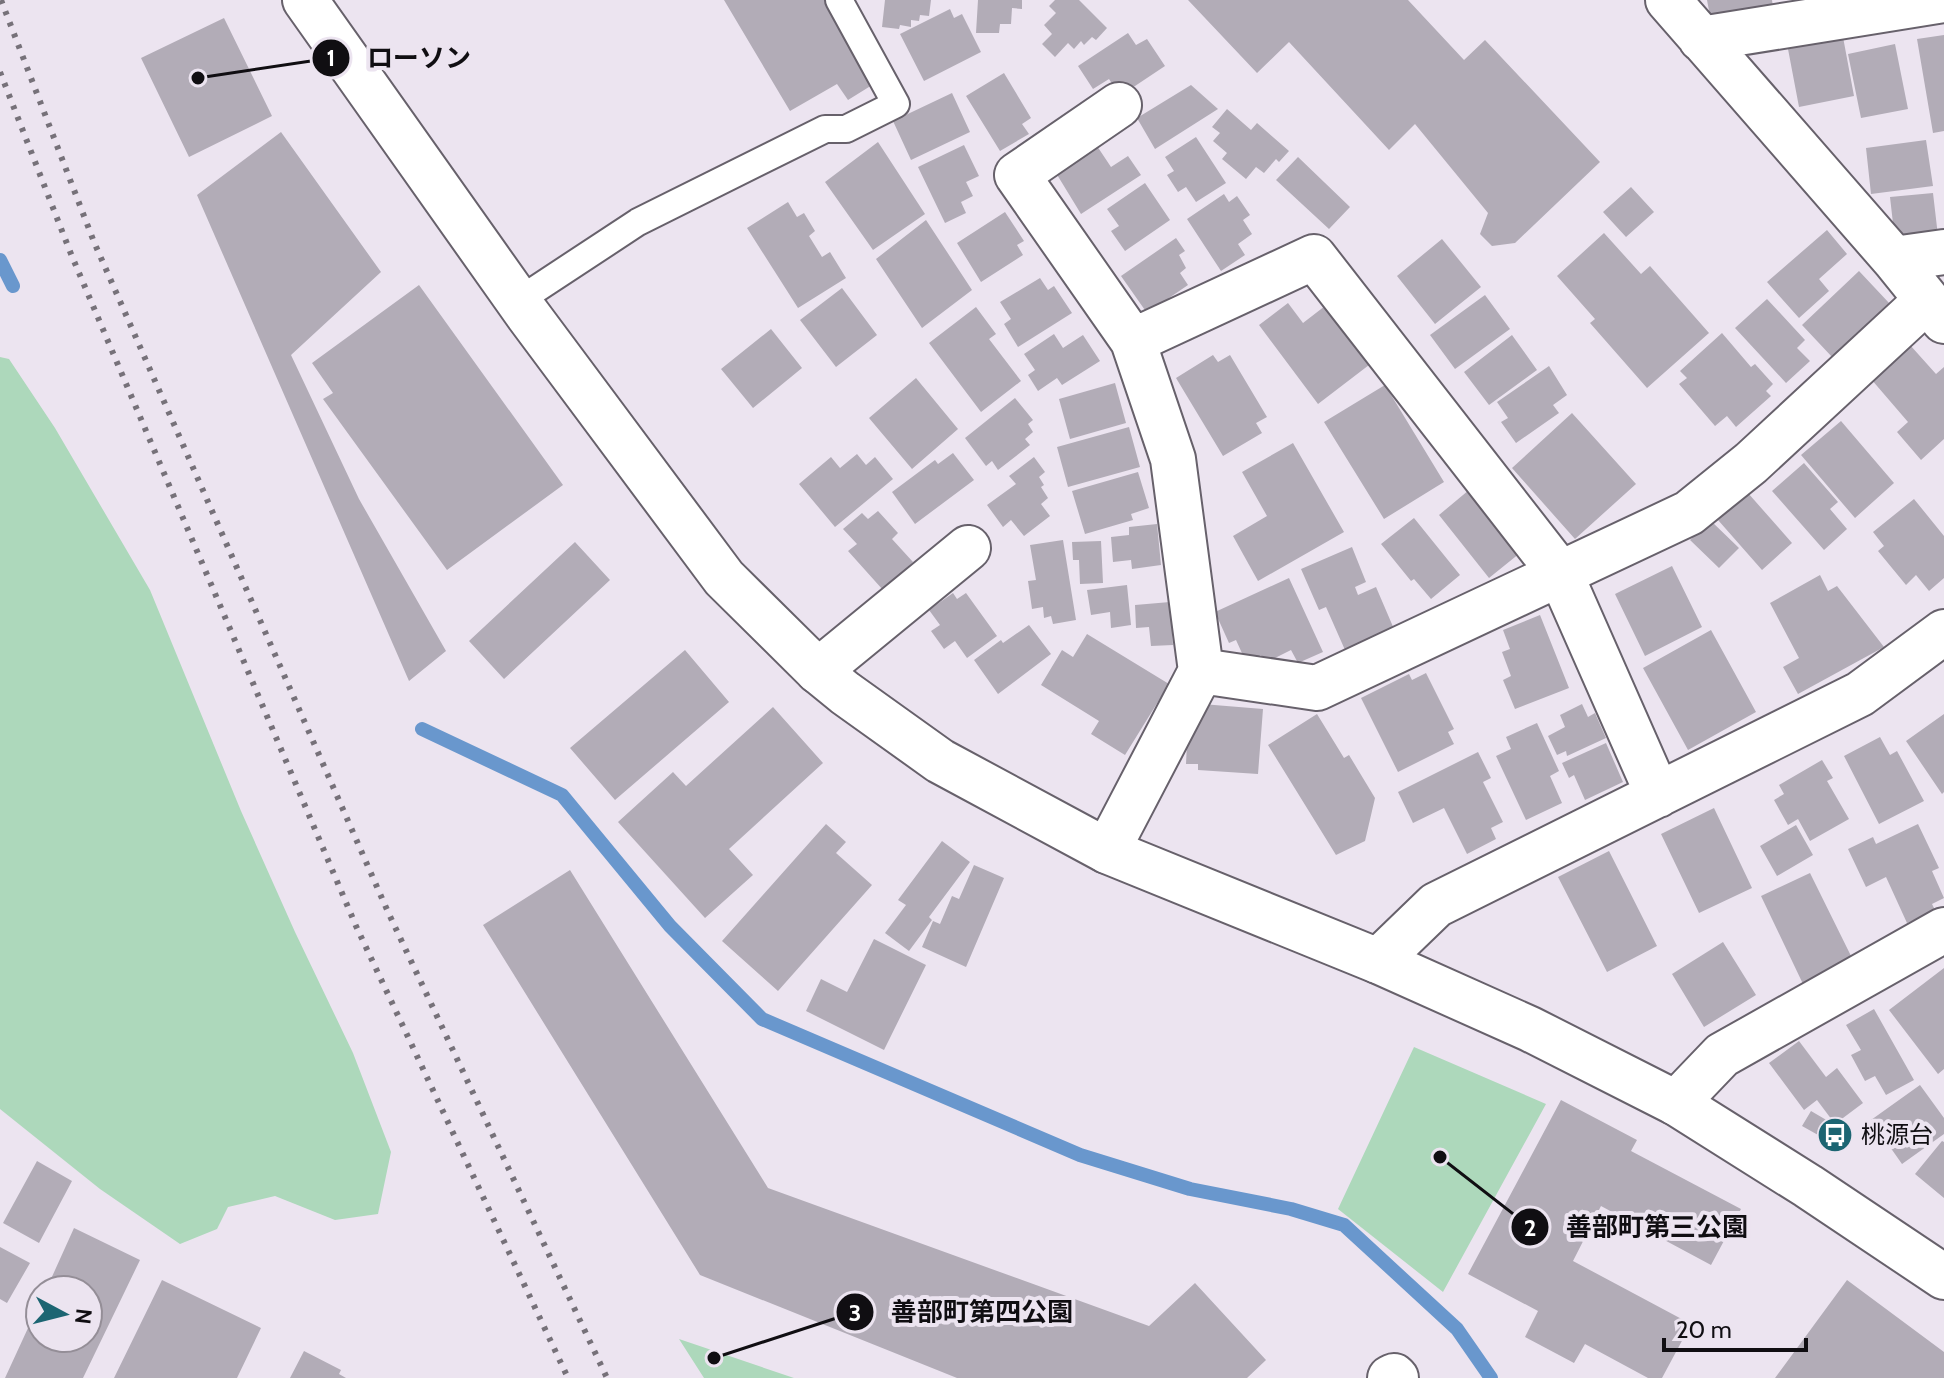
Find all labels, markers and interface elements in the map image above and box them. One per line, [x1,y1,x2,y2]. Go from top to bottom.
callout: ローソン [311,33,487,83]
text: ローソン [367,42,471,74]
text: 1 [327,43,335,72]
bus stop icon: 桃源台 [1816,1116,1854,1154]
place label: 桃源台 [1861,1120,1933,1149]
callout: 善部町第三公園 [1510,1202,1764,1252]
text: 善部町第三公園 [1566,1211,1748,1243]
text: 2 [1524,1213,1536,1242]
north arrow [24,1274,104,1354]
callout: 善部町第四公園 [835,1287,1089,1337]
text: 善部町第四公園 [891,1296,1073,1328]
text: 3 [849,1298,861,1327]
scale bar [1664,1302,1806,1352]
text: N [69,1307,98,1326]
text: 20 m [1676,1315,1732,1344]

